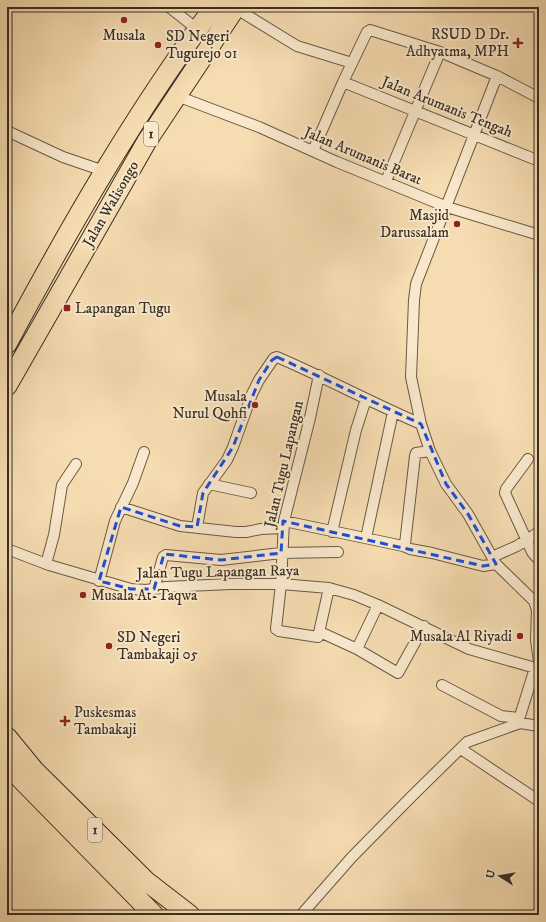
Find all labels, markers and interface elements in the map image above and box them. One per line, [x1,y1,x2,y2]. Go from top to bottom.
marker: Musala [119,15,129,25]
place label: RSUD D Dr. Adhyatma, MPH [406,25,509,61]
place label: Musala [103,26,146,45]
place label: SD Negeri Tugurejo 01 [166,27,237,63]
marker: RSUD D Dr. Adhyatma, MPH [512,37,524,49]
marker: SD Negeri Tugurejo 01 [153,40,163,50]
street label: Jalan Arumanis Tengah [377,71,515,142]
road number: 1 [144,122,158,146]
street label: Jalan Arumanis Barat [299,122,425,190]
street label: Jalan Walisongo [78,158,143,252]
place label: Masjid Darussalam [380,206,450,242]
marker: Masjid Darussalam [452,219,462,229]
place label: Lapangan Tugu [75,299,171,318]
marker: Lapangan Tugu [62,303,72,313]
place label: Musala Nurul Qohfi [173,387,248,423]
street label: Jalan Tugu Lapangan [260,399,308,531]
marker: Musala Nurul Qohfi [250,400,260,410]
street label: Jalan Tugu Lapangan Raya [135,561,300,583]
place label: Musala At-Taqwa [91,586,198,605]
marker: Musala At-Taqwa [78,590,88,600]
place label: Musala Al Riyadi [410,627,512,646]
place label: SD Negeri Tambakaji 05 [117,628,199,664]
marker: Musala Al Riyadi [515,631,525,641]
marker: SD Negeri Tambakaji 05 [104,641,114,651]
place label: Puskesmas Tambakaji [74,703,136,739]
marker: Puskesmas Tambakaji [59,715,71,727]
road number: 1 [88,818,102,842]
north arrow [480,856,520,896]
text: U [483,868,499,880]

